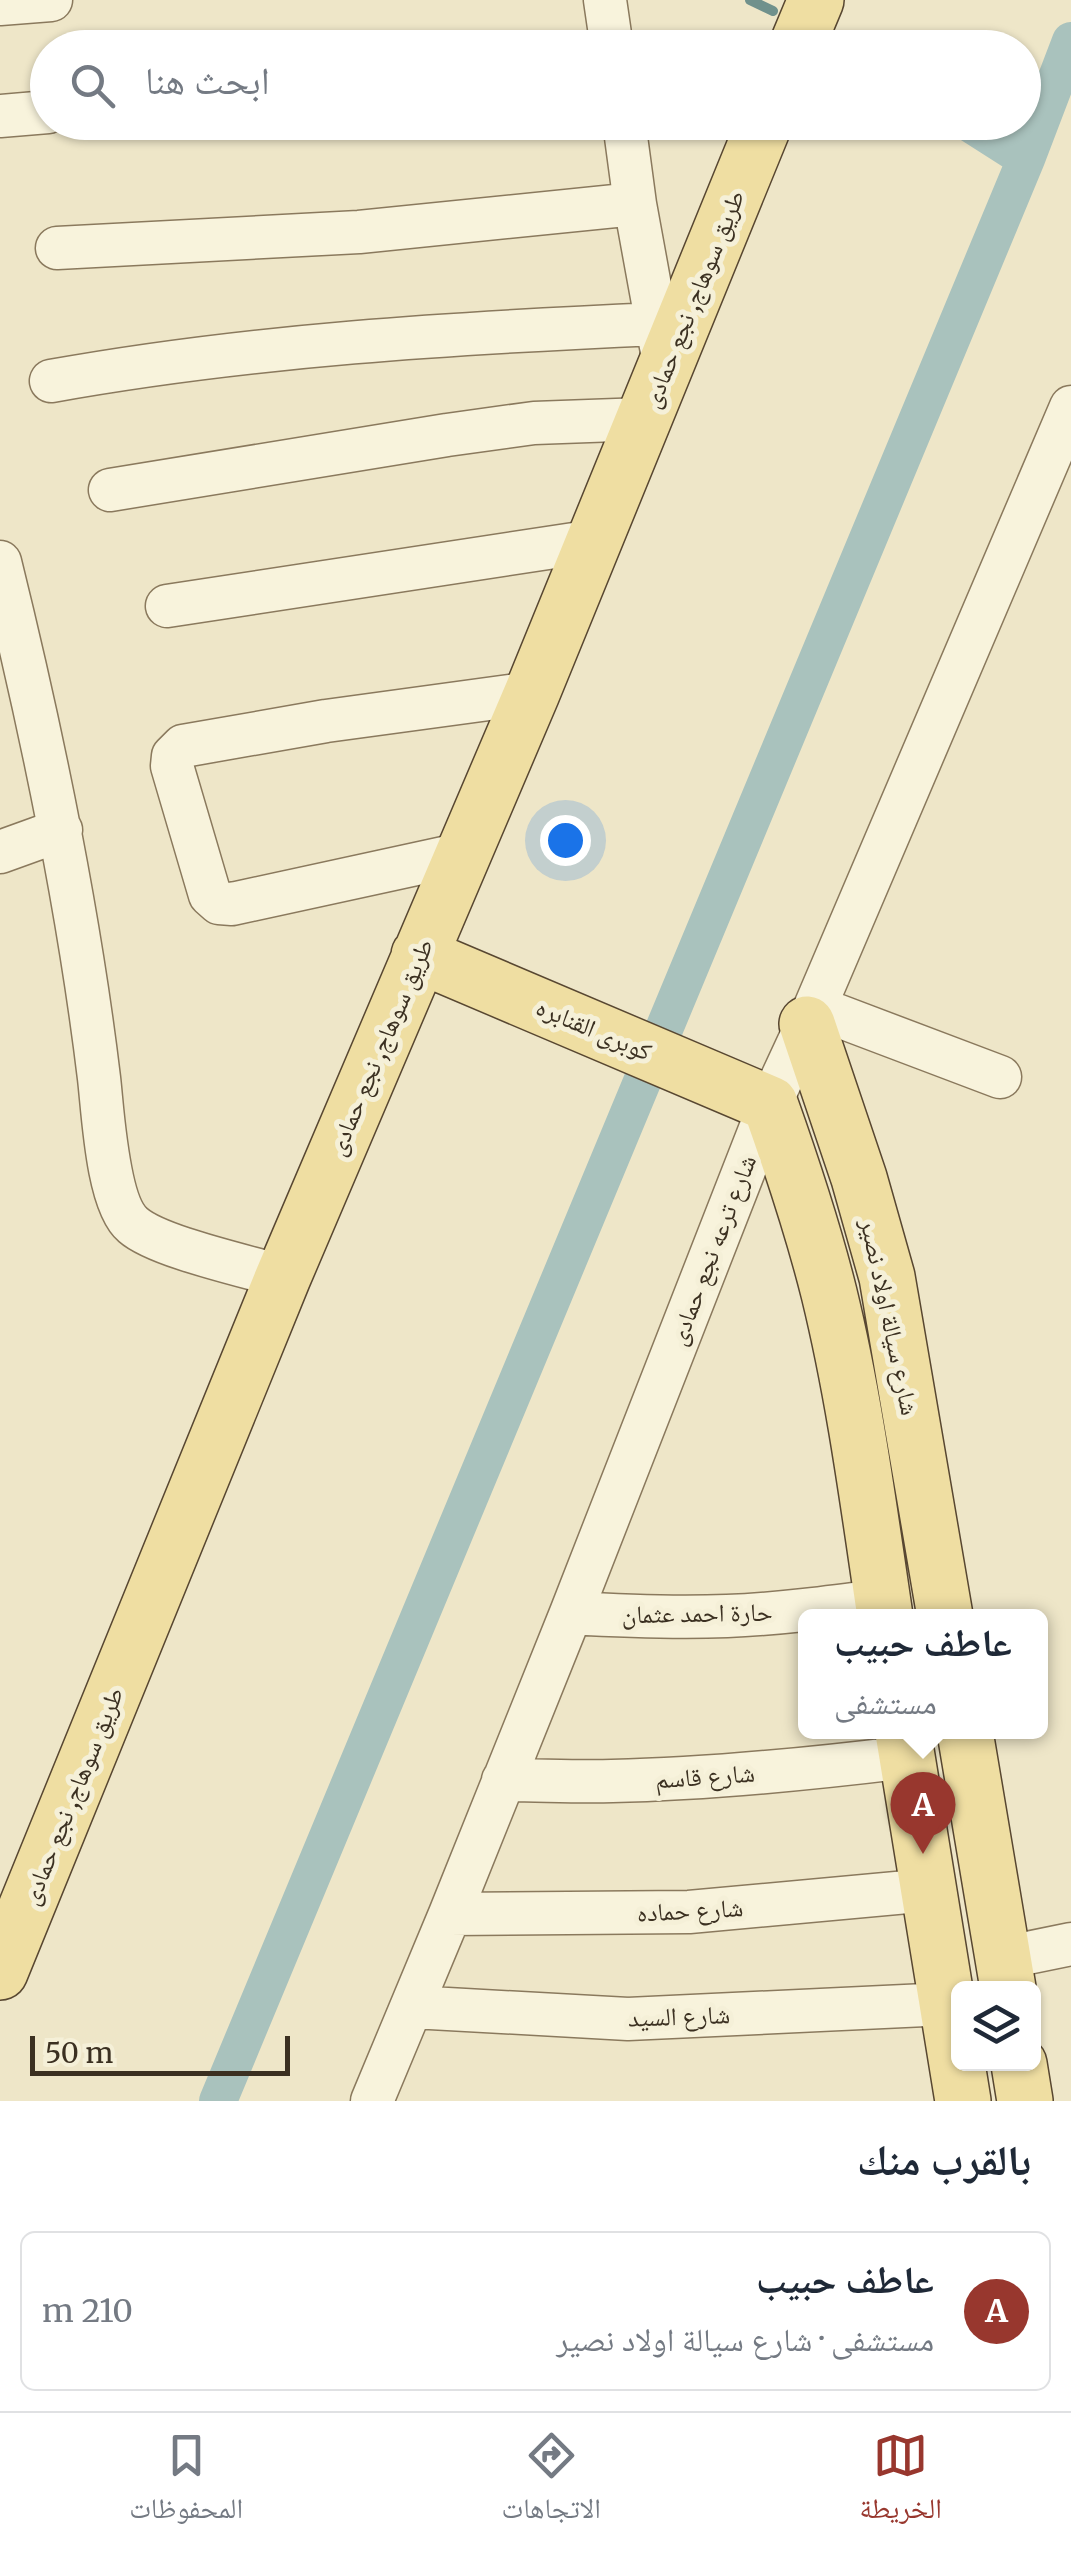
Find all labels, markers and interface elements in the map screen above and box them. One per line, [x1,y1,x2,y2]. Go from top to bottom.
search box [30,30,1041,140]
text: ابحث هنا [145,57,270,104]
icon: search [65,58,120,113]
street label: طريق سوهاج, نجع حمادى [635,185,751,413]
your location [540,815,591,866]
street label: طريق سوهاج, نجع حمادى [320,934,440,1160]
street label: كوبرى القنابره [532,990,656,1068]
street label: شارع ترعه نجع حمادى [661,1150,763,1350]
street label: شارع سيالة اولاد نصير [853,1215,926,1418]
street label: حارة احمد عثمان [621,1596,773,1630]
popup [798,1609,1048,1739]
text: عاطف حبيب [834,1619,1012,1666]
street label: طريق سوهاج, نجع حمادى [14,1682,130,1910]
text: مستشفى [834,1683,937,1723]
street label: شارع قاسم [654,1757,756,1796]
pin: A [890,1772,956,1854]
street label: شارع حماده [636,1891,744,1929]
map controls [951,1981,1041,2071]
button: layers [951,1981,1041,2071]
street label: شارع السيد [627,1998,731,2034]
scale bar [30,2031,290,2076]
text: 50 m [45,2035,113,2071]
text: بالقرب منك [857,2134,1031,2186]
text: عاطف حبيب [756,2256,934,2303]
text: 210 m [42,2291,133,2331]
text: A [985,2291,1008,2331]
text: مستشفى · شارع سيالة اولاد نصير [556,2320,934,2360]
tab: المحفوظات [129,2428,243,2536]
tab: الاتجاهات [502,2428,601,2536]
tab: الخريطة [859,2428,942,2536]

